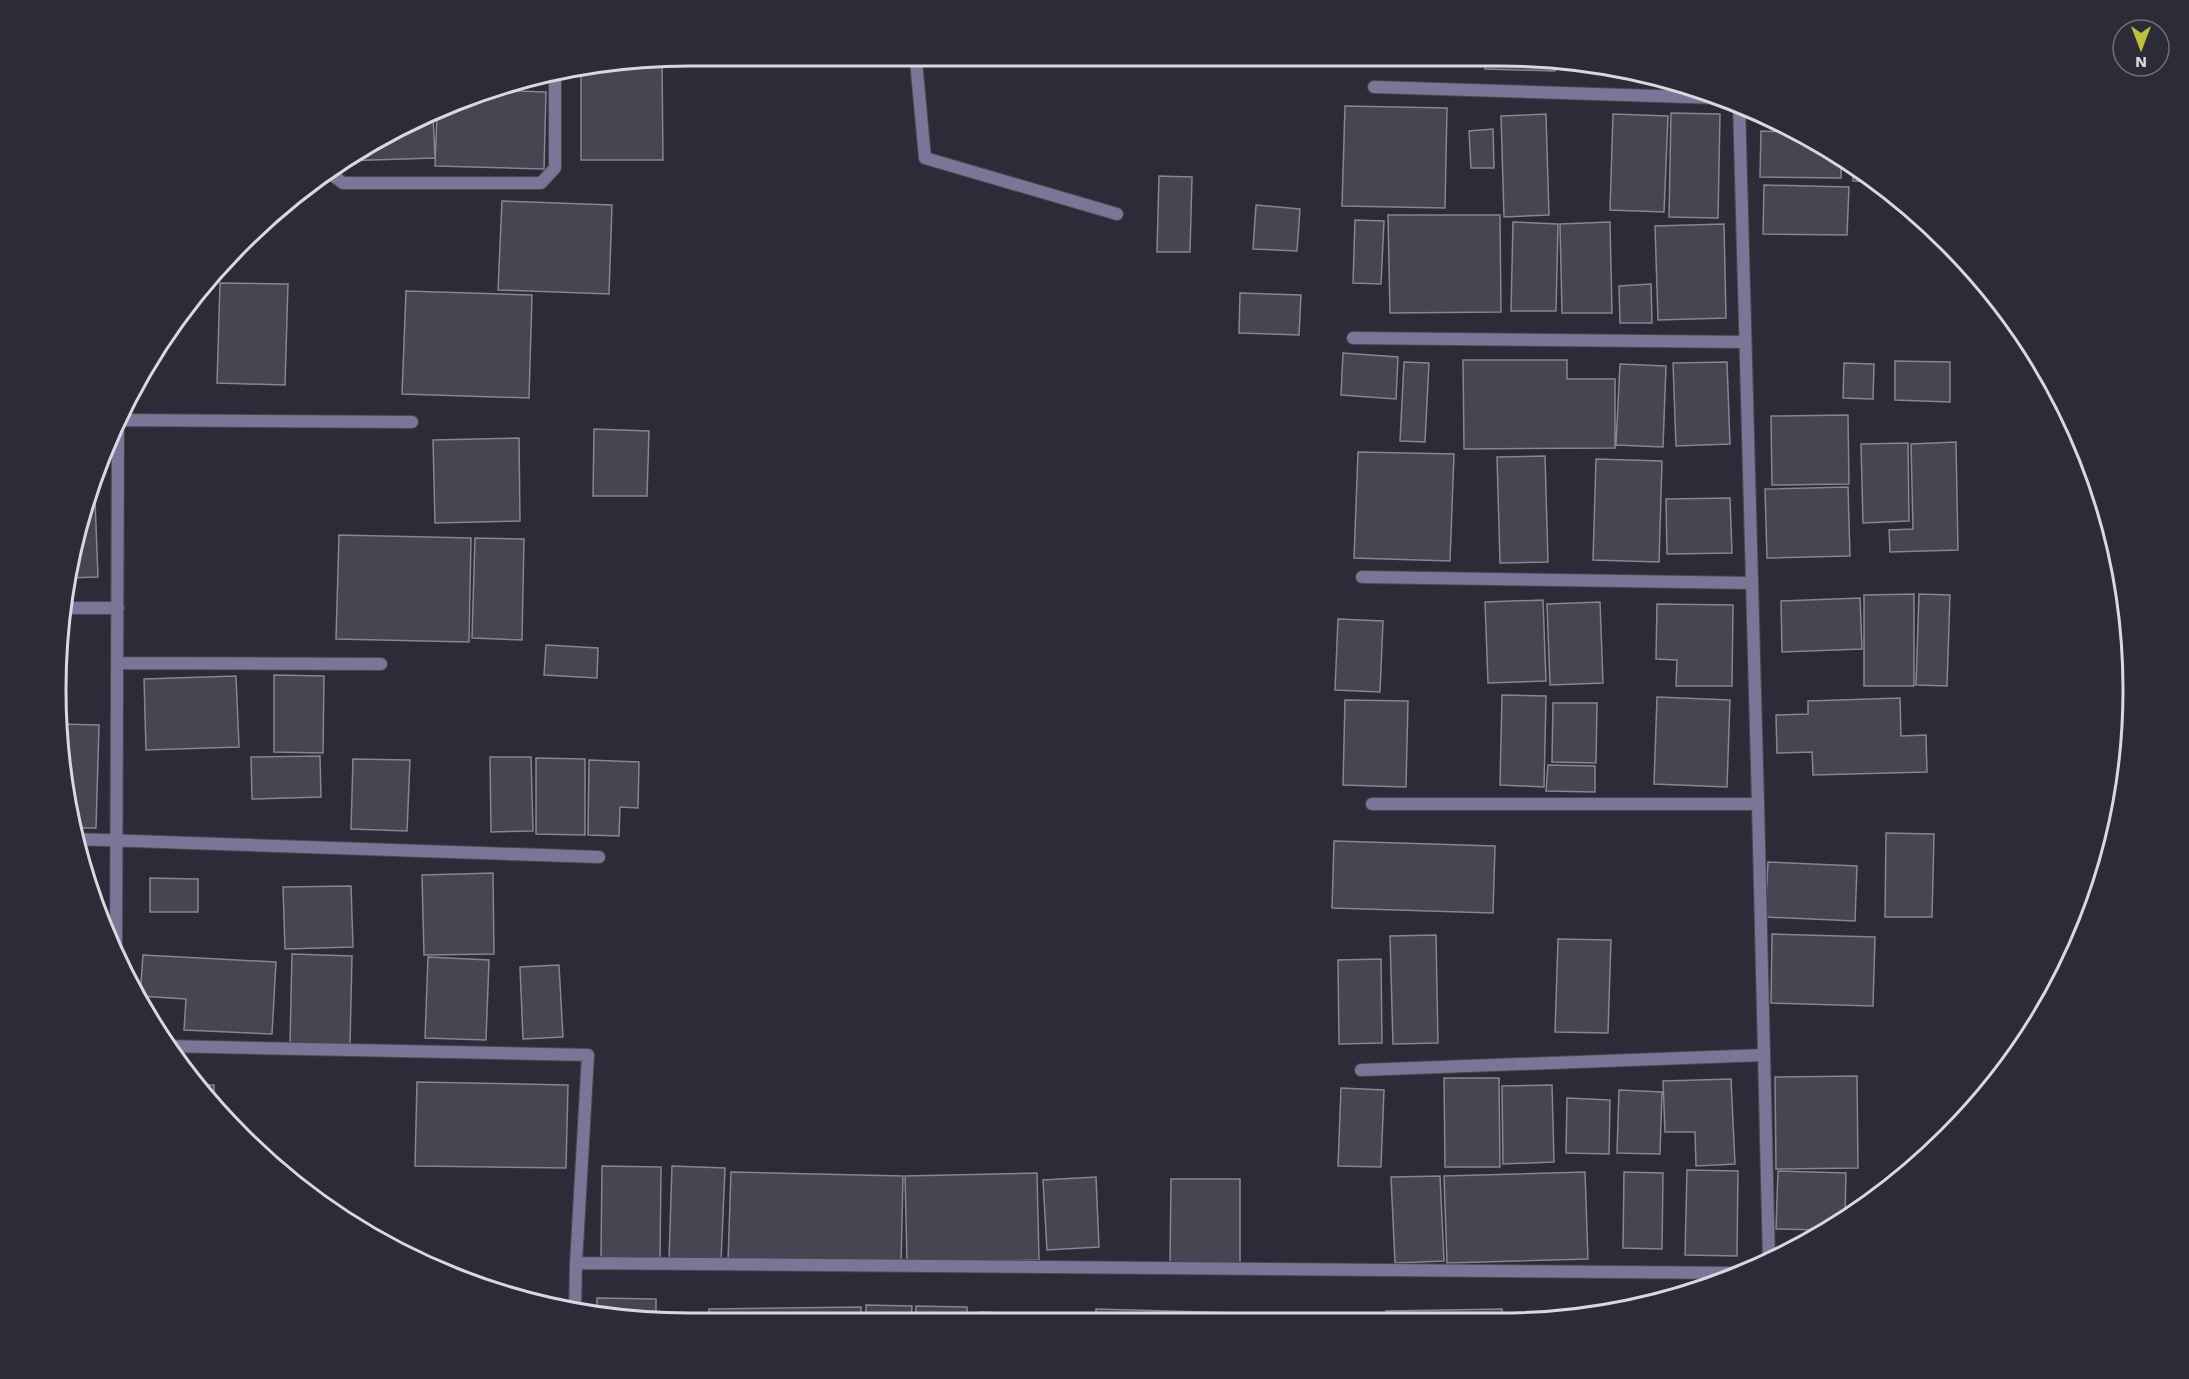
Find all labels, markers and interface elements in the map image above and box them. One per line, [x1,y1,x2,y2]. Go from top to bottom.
north arrow [2111,18,2171,78]
text: N [2135,53,2147,72]

